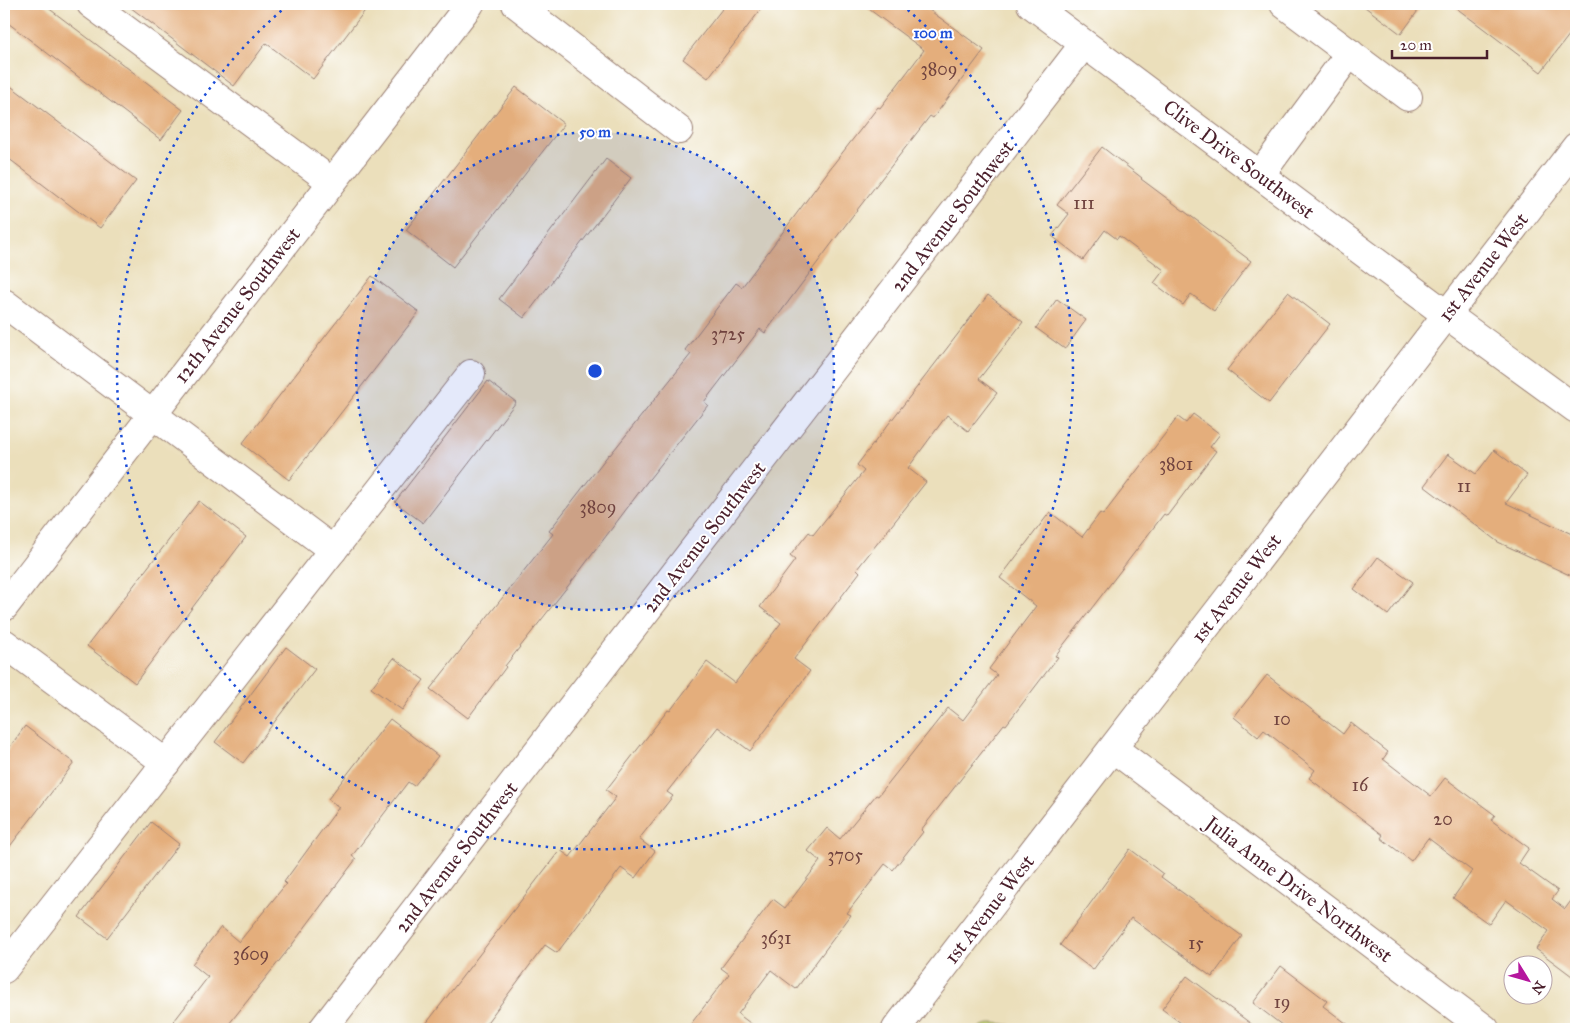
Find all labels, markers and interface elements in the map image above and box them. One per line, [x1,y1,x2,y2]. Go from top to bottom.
text: 100 m [913,24,953,42]
scale bar [1392,28,1488,60]
text: 20 m [1400,36,1432,54]
house number: 3809 [921,58,957,80]
street label: Clive Drive Southwest [1159,94,1319,224]
text: 50 m [579,123,611,141]
street label: 2nd Avenue Southwest [885,136,1019,296]
house number: 111 [1073,192,1095,214]
street label: 1st Avenue West [1433,208,1533,326]
street label: 12th Avenue Southwest [169,223,305,387]
house number: 3725 [711,323,746,345]
centre of rings [586,362,604,380]
house number: 3801 [1159,453,1193,475]
street label: 2nd Avenue Southwest [637,457,771,617]
house number: 11 [1457,475,1471,497]
house number: 3809 [580,496,616,518]
street label: 1st Avenue West [1186,529,1286,647]
house number: 10 [1273,708,1291,730]
house number: 16 [1352,774,1369,796]
street label: 2nd Avenue Southwest [389,777,523,937]
house number: 20 [1433,808,1453,830]
street label: Julia Anne Drive Northwest [1198,810,1397,968]
house number: 3705 [827,844,863,866]
street label: 1st Avenue West [939,850,1039,968]
house number: 3631 [761,927,791,949]
house number: 15 [1188,932,1204,954]
house number: 3609 [233,943,269,965]
north arrow [1502,956,1552,1006]
text: N [1528,978,1548,997]
house number: 19 [1274,991,1290,1013]

